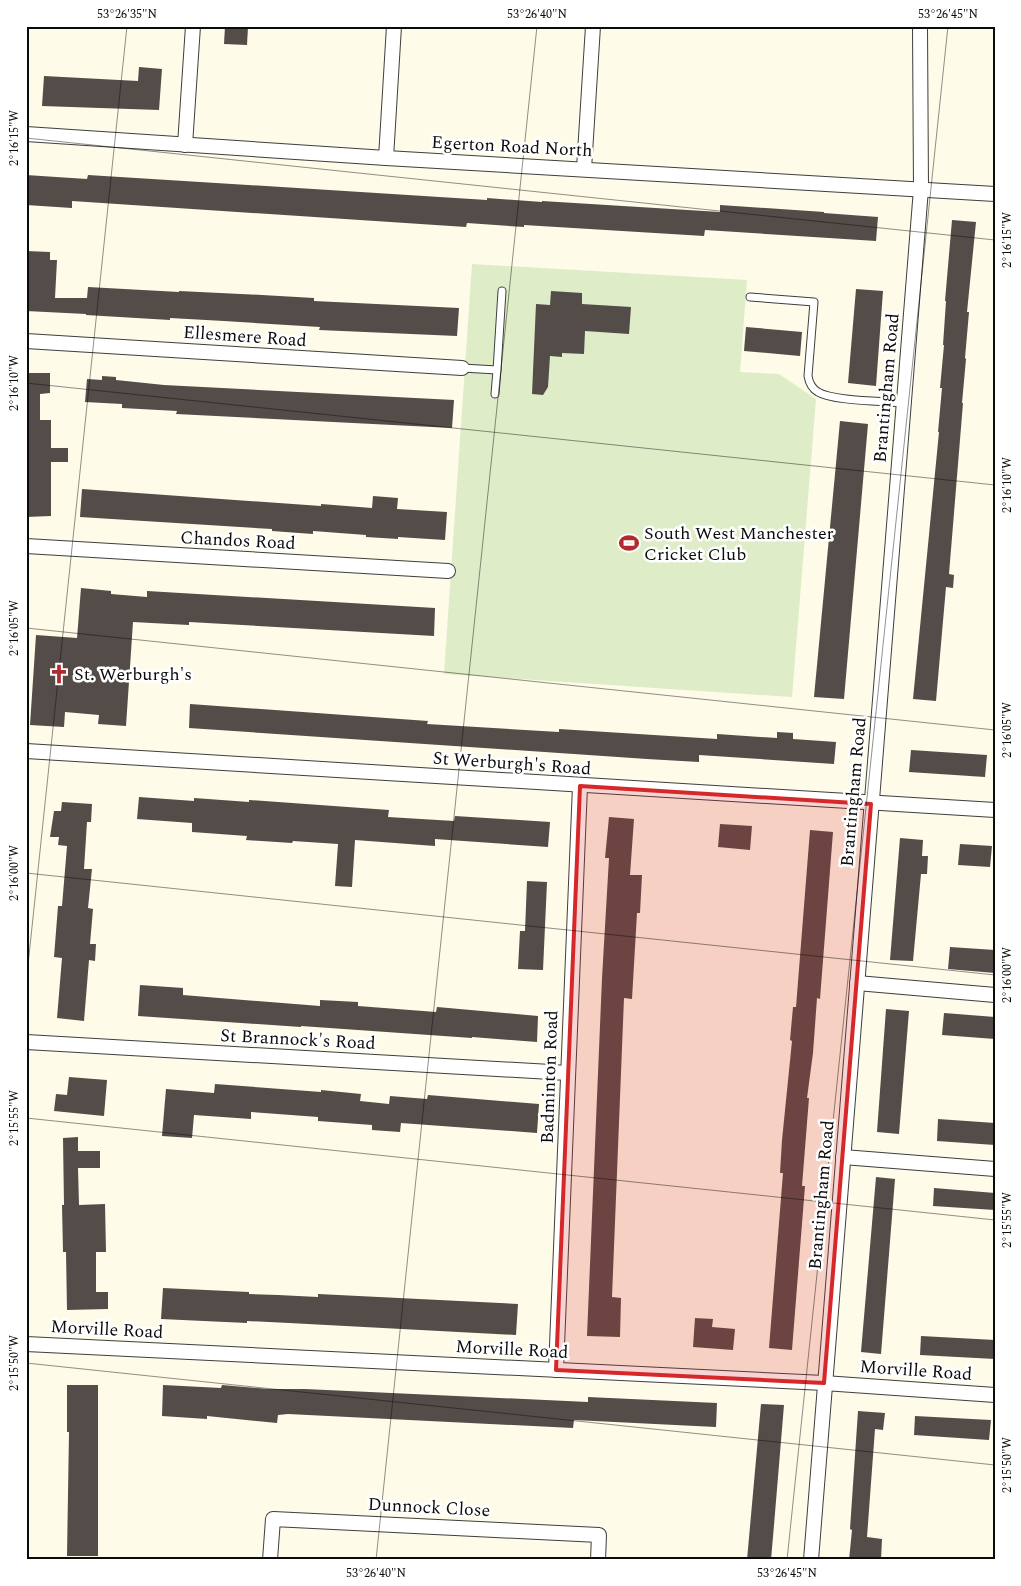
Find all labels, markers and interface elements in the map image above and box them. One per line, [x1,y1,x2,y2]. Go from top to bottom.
text: 53°26'35"N [97,5,157,24]
text: 53°26'40"N [507,5,567,24]
text: 53°26'45"N [918,5,978,24]
text: 2°16'15"W [5,110,24,166]
street label: Egerton Road North [431,129,593,164]
text: 2°16'15"W [998,212,1017,268]
street label: Brantingham Road [867,312,906,464]
street label: Ellesmere Road [182,319,308,354]
text: 2°16'10"W [5,355,24,411]
text: 2°16'10"W [998,457,1017,513]
place label: South West Manchester Cricket Club [644,520,834,568]
street label: Chandos Road [180,524,296,557]
sports icon: South West Manchester Cricket Club [618,532,640,554]
text: 2°16'05"W [5,600,24,656]
place label: St. Werburgh's [74,661,192,688]
church icon: St. Werburgh's [48,663,70,685]
text: 2°16'05"W [998,702,1017,758]
street label: Brantingham Road [834,716,873,868]
street label: St Werburgh's Road [432,745,592,782]
text: 2°16'00"W [5,845,24,901]
text: 2°16'00"W [998,947,1017,1003]
street label: Badminton Road [534,1010,565,1144]
street label: St Brannock's Road [220,1022,376,1057]
text: 2°15'55"W [5,1090,24,1146]
street label: Brantingham Road [802,1119,841,1271]
text: 2°15'55"W [998,1192,1017,1248]
street label: Morville Road [50,1313,164,1346]
street label: Morville Road [455,1333,569,1366]
text: 2°15'50"W [5,1335,24,1391]
street label: Morville Road [859,1353,973,1388]
text: 2°15'50"W [998,1437,1017,1493]
street label: Dunnock Close [367,1491,491,1524]
text: 53°26'40"N [346,1564,406,1583]
text: 53°26'45"N [757,1564,817,1583]

